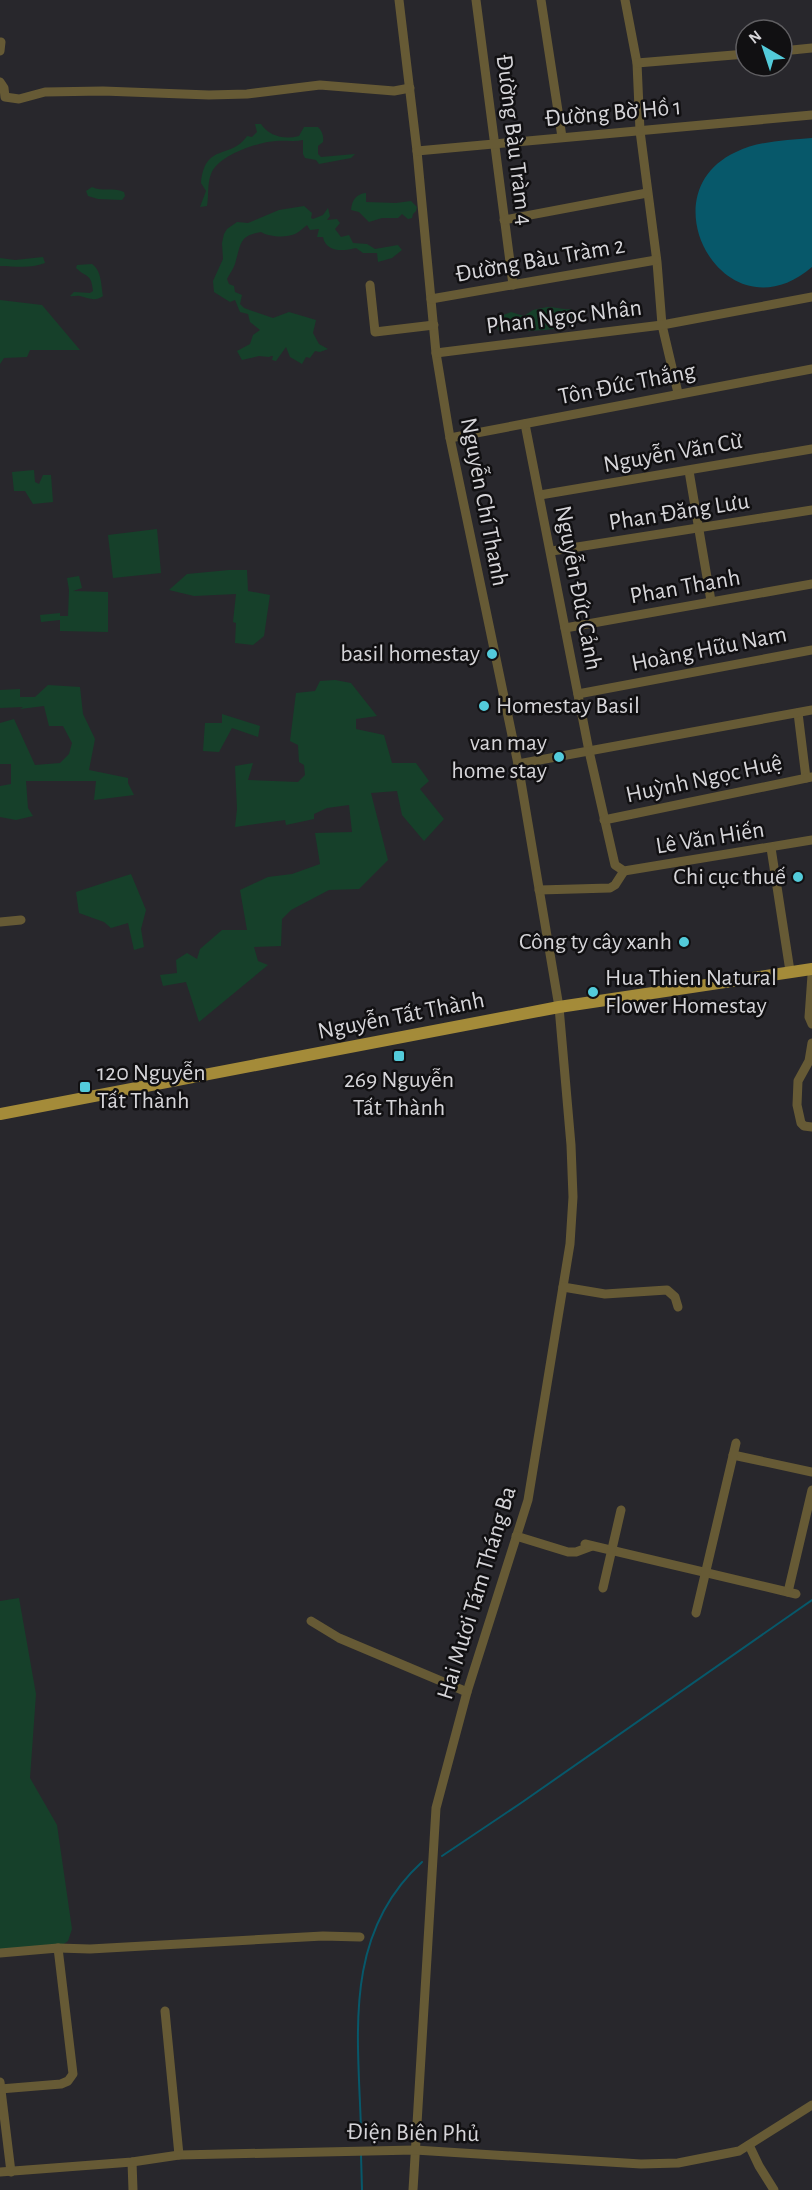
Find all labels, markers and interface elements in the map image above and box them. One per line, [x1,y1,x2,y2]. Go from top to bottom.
north arrow [734,18,794,78]
text: N [746,27,765,47]
street label: Đường Bàu Tràm 4 [492,53,536,227]
street label: Đường Bờ Hồ 1 [544,95,682,131]
street label: Đường Bàu Tràm 2 [453,233,627,287]
street label: Phan Ngọc Nhân [485,296,643,338]
street label: Tôn Đức Thắng [556,359,698,409]
street label: Nguyễn Chí Thanh [456,416,513,588]
street label: Nguyễn Văn Cừ [601,428,745,477]
street label: Phan Đăng Lưu [607,489,751,535]
street label: Nguyễn Đức Cảnh [550,504,607,672]
street label: Phan Thanh [628,565,742,609]
street label: Hoàng Hữu Nam [629,622,789,676]
place label: basil homestay [340,642,480,666]
marker: basil homestay [485,647,499,661]
place label: Homestay Basil [496,694,640,718]
marker: Homestay Basil [477,699,491,713]
place label: van may home stay [451,731,547,783]
marker: van may home stay [552,750,566,764]
street label: Huỳnh Ngọc Huệ [624,751,784,807]
street label: Lê Văn Hiến [654,818,766,858]
place label: Chi cục thuế [673,865,786,889]
marker: Chi cục thuế [791,870,805,884]
place label: Công ty cây xanh [519,930,672,954]
marker: Công ty cây xanh [677,935,691,949]
place label: Hua Thien Natural Flower Homestay [605,966,777,1018]
marker: Hua Thien Natural Flower Homestay [586,985,600,999]
street label: Nguyễn Tất Thành [315,987,486,1044]
marker: 269 Nguyễn Tất Thành [392,1049,406,1063]
place label: 120 Nguyễn Tất Thành [97,1060,206,1113]
place label: 269 Nguyễn Tất Thành [344,1067,454,1120]
marker: 120 Nguyễn Tất Thành [78,1080,92,1094]
street label: Hai Mươi Tám Tháng Ba [433,1484,521,1702]
street label: Điện Biên Phủ [347,2120,479,2146]

